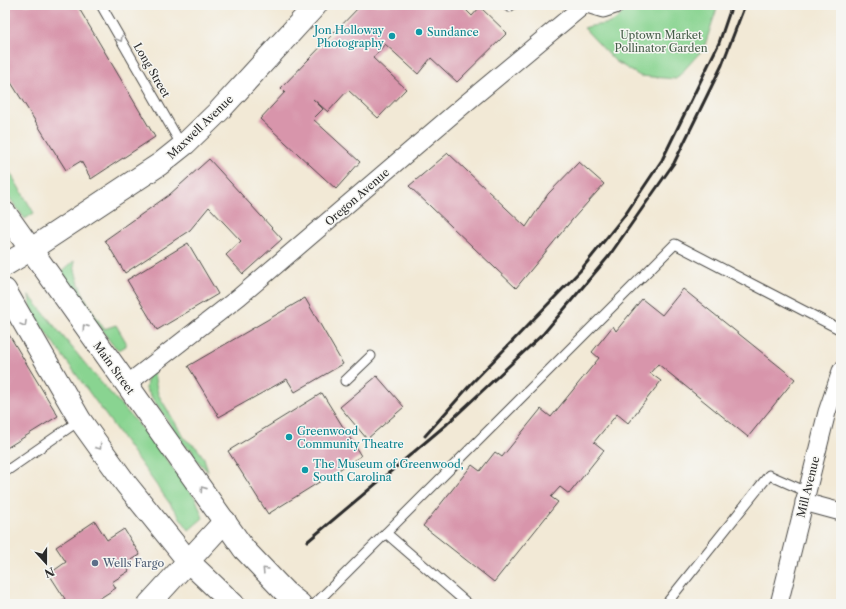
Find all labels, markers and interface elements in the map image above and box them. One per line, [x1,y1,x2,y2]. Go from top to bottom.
place label: Jon Holloway Photography [312,23,385,50]
place label: Sundance [427,25,479,39]
marker: Sundance [414,27,424,37]
park label: Uptown Market Pollinator Garden [614,28,708,55]
marker: Jon Holloway Photography [387,31,397,41]
one-way arrow [116,35,123,42]
street label: Long Street [131,40,173,100]
street label: Maxwell Avenue [164,92,236,162]
street label: Oregon Avenue [322,165,392,229]
one-way arrow [20,320,27,327]
one-way arrow [83,325,90,332]
street label: Main Street [90,339,138,397]
place label: Greenwood Community Theatre [297,424,404,451]
marker: Greenwood Community Theatre [284,432,294,442]
one-way arrow [94,442,101,449]
street label: Mill Avenue [794,455,822,519]
place label: The Museum of Greenwood, South Carolina [313,457,464,484]
marker: The Museum of Greenwood, South Carolina [300,465,310,475]
one-way arrow [200,486,208,493]
north arrow [26,543,66,583]
place label: Wells Fargo [102,556,164,570]
marker: Wells Fargo [90,558,100,568]
text: N [42,564,57,581]
one-way arrow [262,567,269,575]

